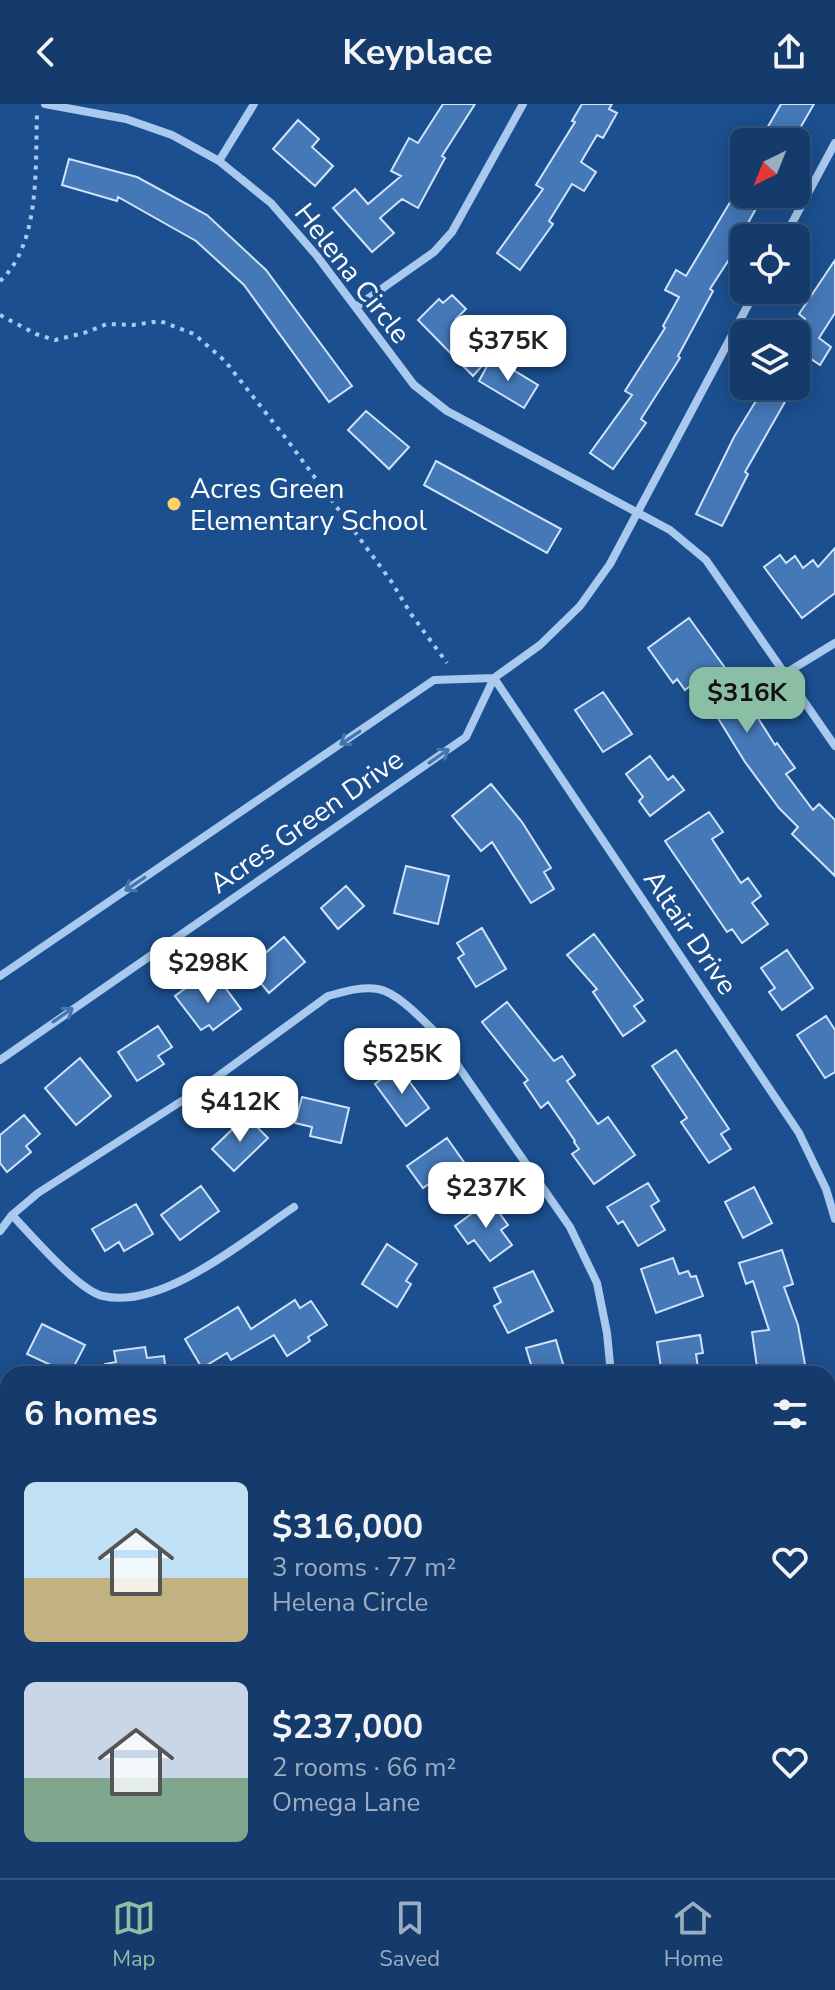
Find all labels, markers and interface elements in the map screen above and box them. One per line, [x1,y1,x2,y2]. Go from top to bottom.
text: Keyplace [342,28,493,77]
icon: back [24,30,68,74]
icon: share [767,30,811,74]
north arrow [730,128,810,208]
map controls [730,128,810,400]
street label: Helena Circle [285,196,419,352]
button: locate [730,224,810,304]
pin: $375K [452,315,564,383]
button: layers [730,320,810,400]
text: $375K [468,323,548,358]
place label: Acres Green Elementary School [190,470,427,540]
marker: Acres Green Elementary School [165,495,183,513]
pin: $316K [691,667,803,735]
text: $316K [707,675,787,710]
one-way arrow [339,730,361,746]
street label: Acres Green Drive [202,741,411,903]
one-way arrow [427,748,449,764]
street label: Altair Drive [634,863,746,1003]
one-way arrow [124,876,146,892]
pin: $298K [152,937,264,1005]
text: $298K [168,945,248,980]
one-way arrow [52,1007,74,1023]
pin: $525K [346,1028,458,1096]
text: $525K [362,1036,442,1071]
pin: $412K [184,1076,296,1144]
text: $412K [200,1084,280,1119]
pin: $237K [430,1162,542,1230]
text: $237K [446,1170,526,1205]
text: 6 homes [24,1391,158,1437]
icon: filters [768,1392,812,1436]
text: $316,000 [272,1504,423,1550]
icon: home [88,1514,184,1610]
icon: heart [768,1540,812,1584]
text: 3 rooms · 77 m² [272,1550,456,1585]
text: Helena Circle [272,1585,428,1620]
text: $237,000 [272,1704,423,1750]
icon: home [88,1714,184,1810]
icon: heart [768,1740,812,1784]
text: 2 rooms · 66 m² [272,1750,456,1785]
text: Omega Lane [272,1785,420,1820]
tab: Map [112,1896,156,1974]
tab: Saved [379,1896,440,1974]
tab: Home [664,1896,723,1974]

